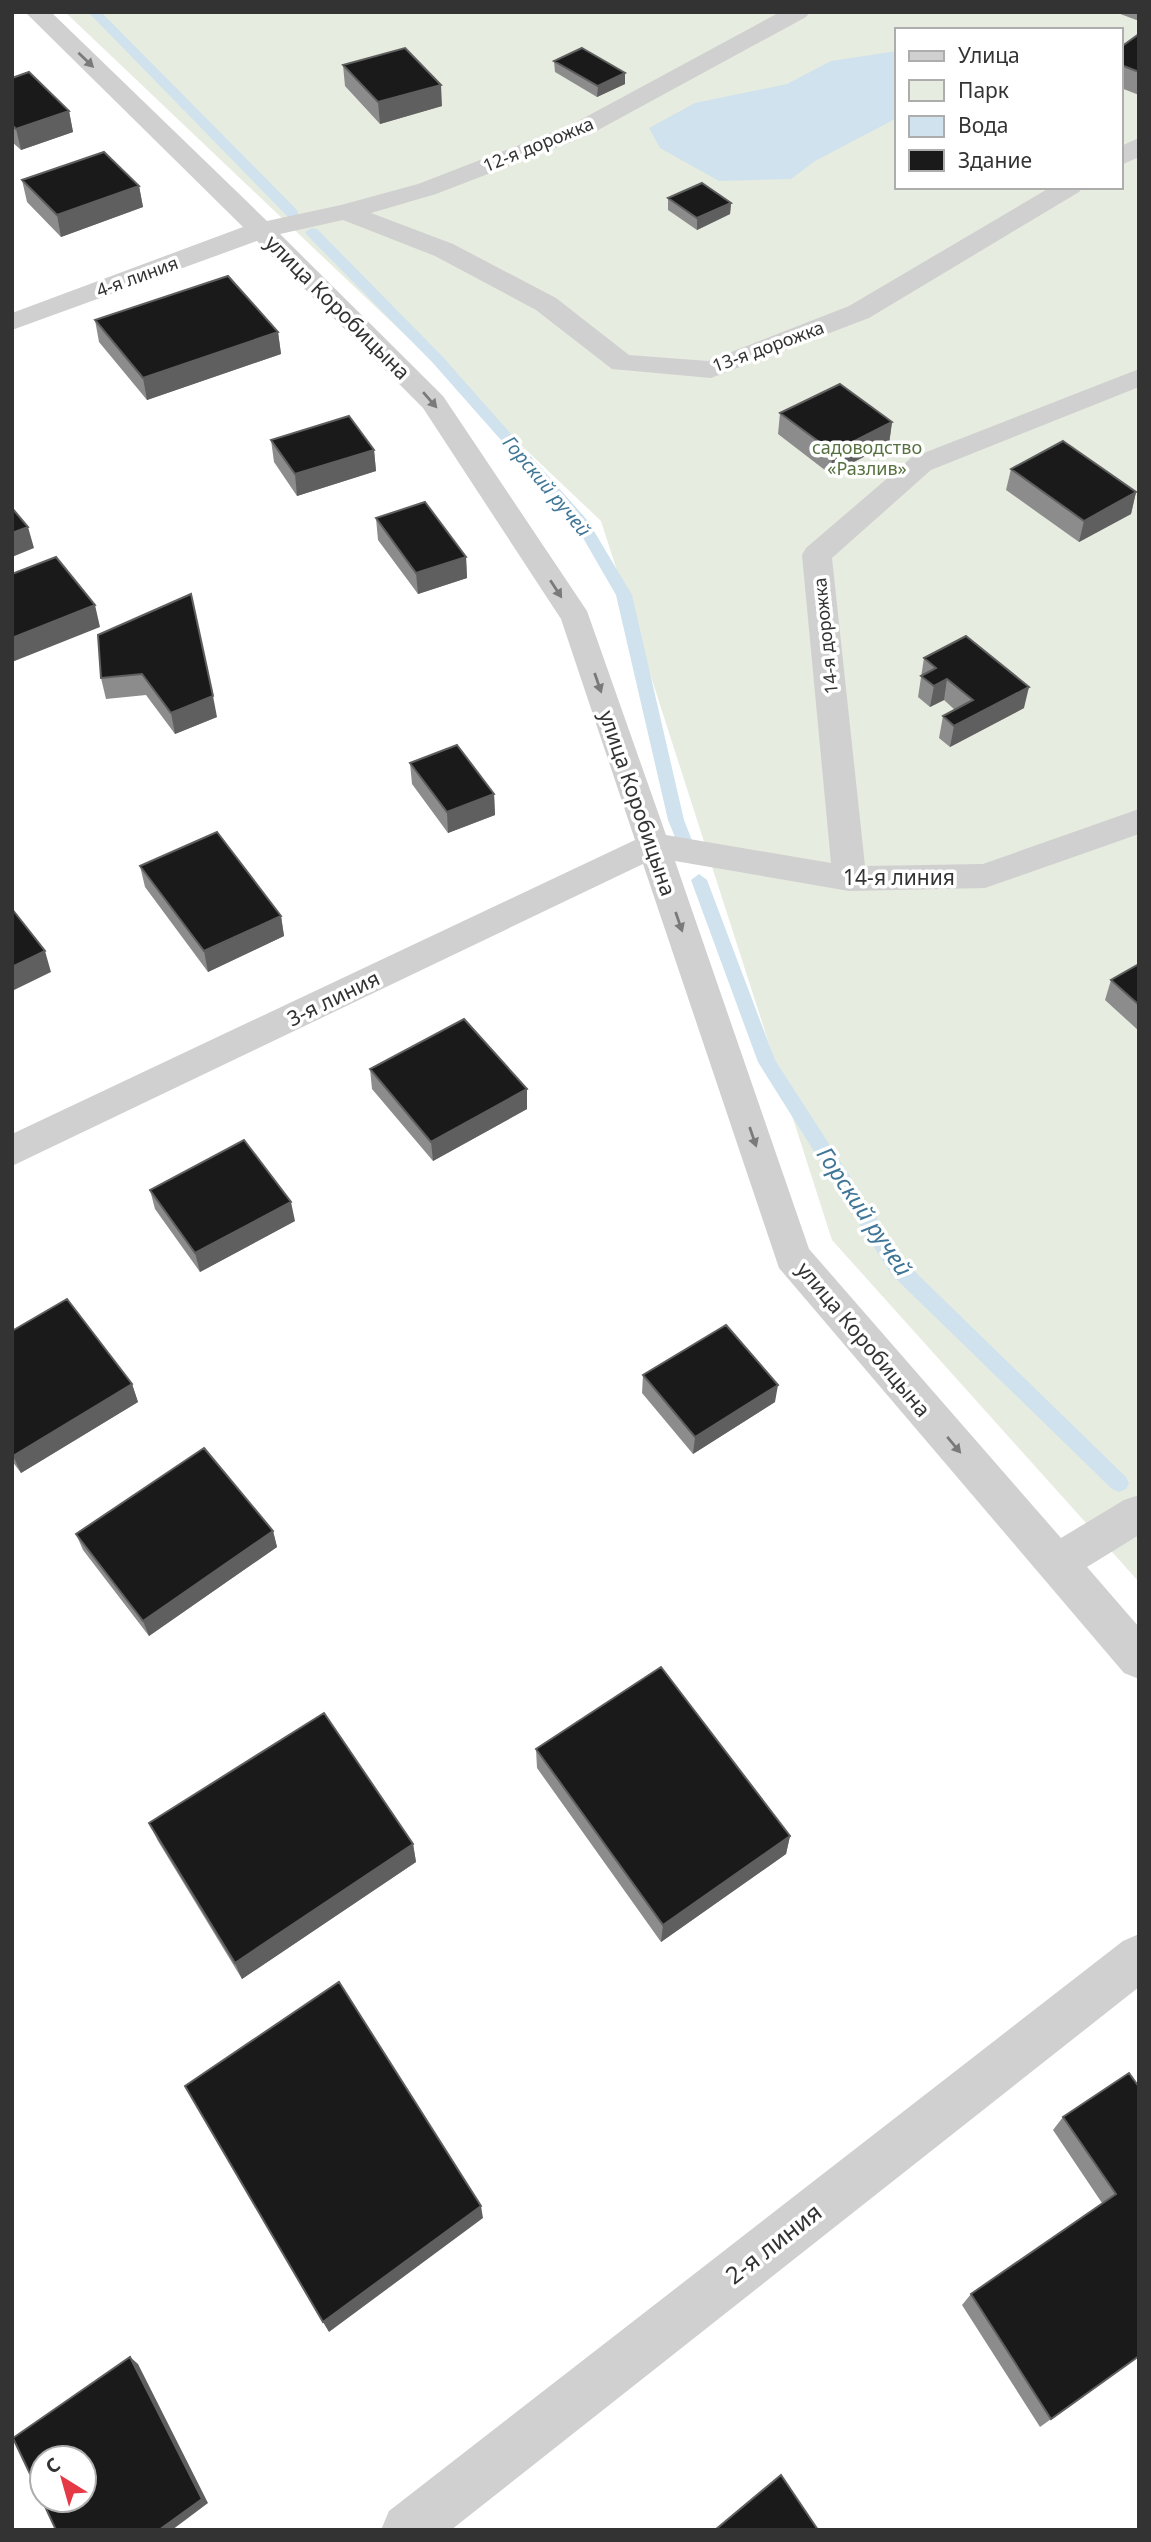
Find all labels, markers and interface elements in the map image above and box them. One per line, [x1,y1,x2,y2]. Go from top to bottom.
legend [895,28,1123,189]
text: Улица [958,41,1020,69]
one-way arrow [77,51,94,67]
text: Парк [958,76,1009,104]
street label: 12-я дорожка [479,111,597,177]
text: Вода [958,111,1008,139]
text: Здание [958,146,1032,174]
street label: улица Коробицына [259,228,417,386]
street label: 4-я линия [93,250,181,302]
street label: 13-я дорожка [709,315,827,377]
one-way arrow [422,391,438,409]
water label: Горский ручей [497,430,597,542]
park label: садоводство «Разлив» [812,435,922,480]
street label: 14-я дорожка [807,576,843,696]
one-way arrow [550,579,563,599]
one-way arrow [593,673,604,694]
street label: улица Коробицына [593,707,683,899]
street label: 14-я линия [843,863,955,891]
one-way arrow [674,911,685,932]
street label: 3-я линия [282,964,384,1032]
one-way arrow [748,1126,758,1147]
water label: Горский ручей [810,1140,920,1282]
street label: улица Коробицына [791,1256,937,1422]
one-way arrow [946,1437,961,1454]
street label: 2-я линия [718,2195,828,2291]
north arrow [28,2444,98,2514]
text: С [40,2451,65,2479]

